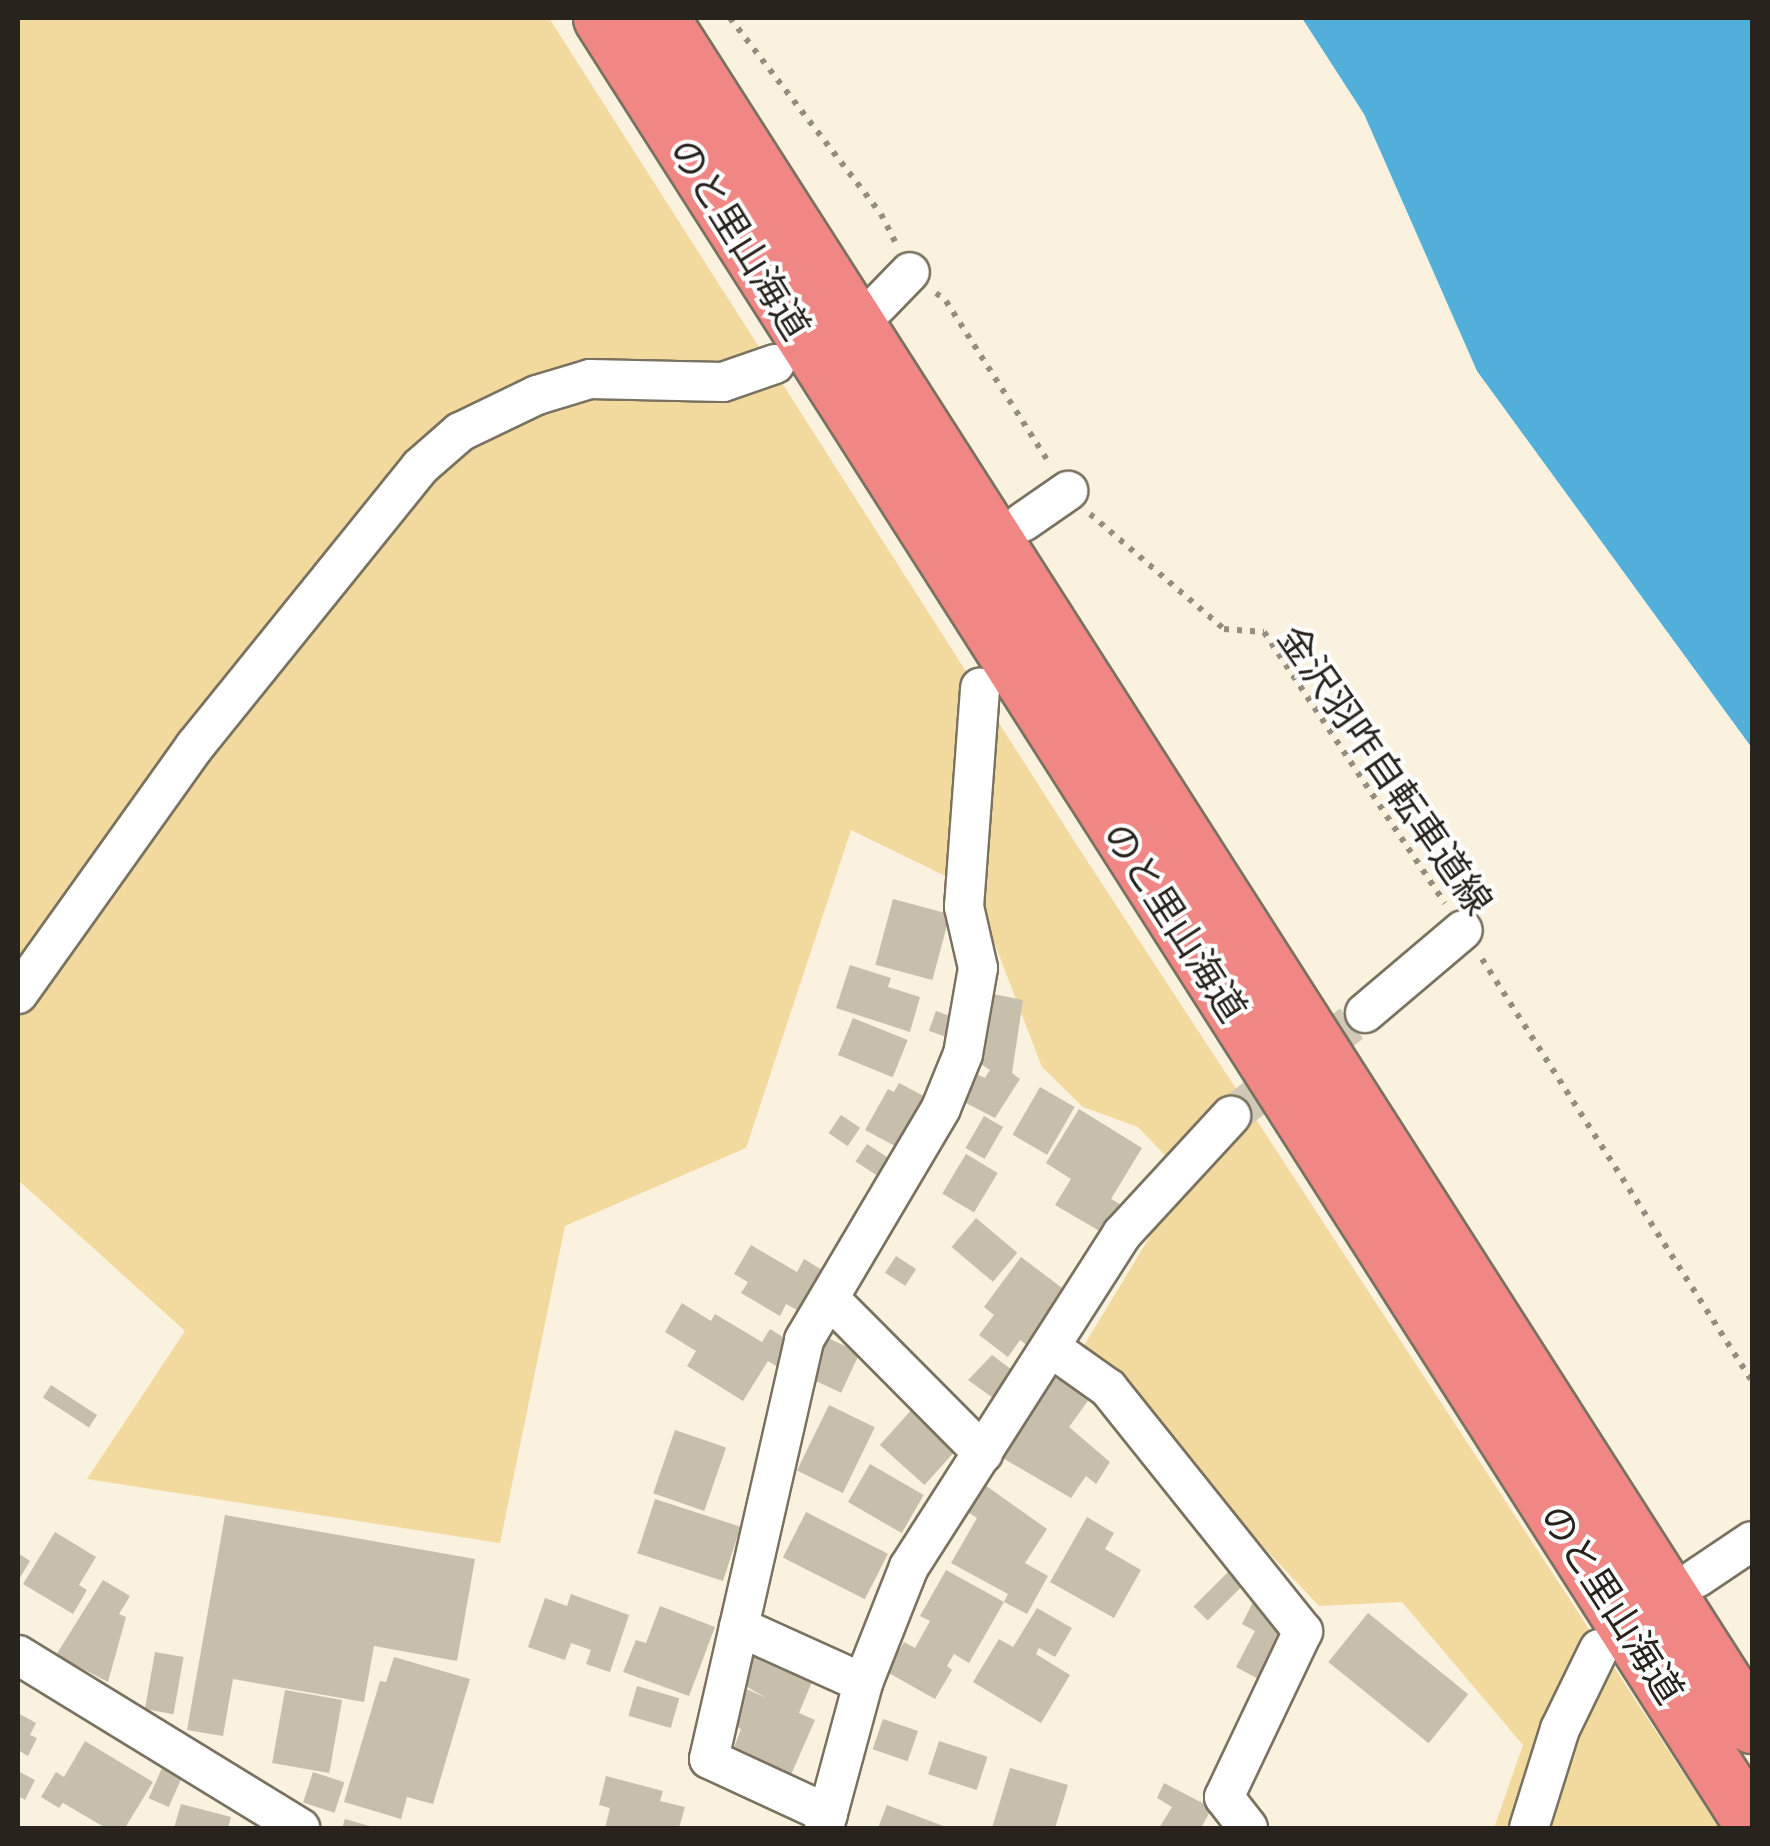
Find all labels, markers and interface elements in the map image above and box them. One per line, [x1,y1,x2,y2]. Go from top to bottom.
street label: のと里山海道 [660,130,820,348]
street label: 金沢羽咋自転車道線 [1268,617,1502,923]
street label: のと里山海道 [1094,814,1256,1030]
street label: のと里山海道 [1531,1496,1693,1712]

